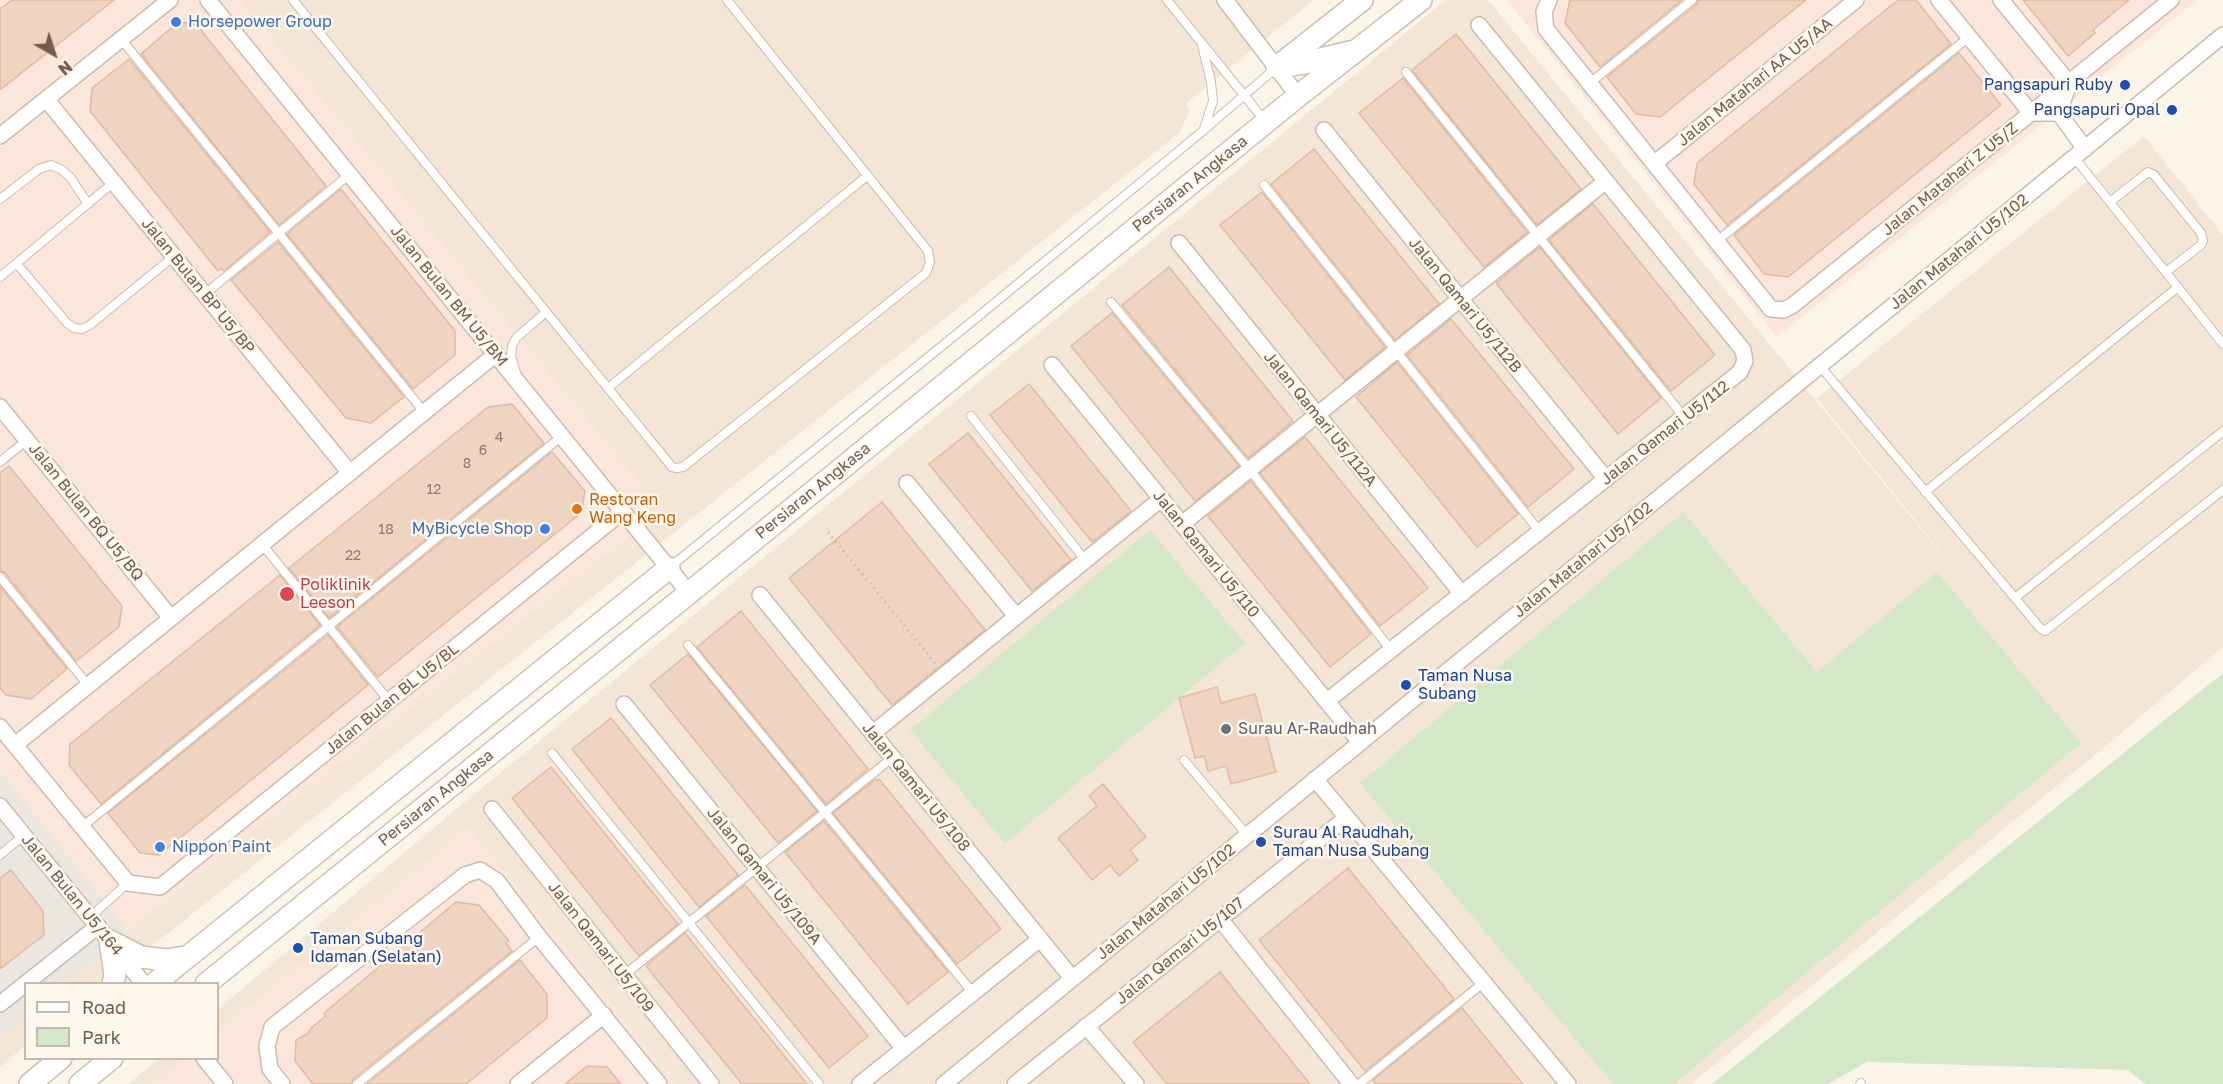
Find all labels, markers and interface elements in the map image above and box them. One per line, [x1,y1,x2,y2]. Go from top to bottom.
place label: Horsepower Group [188,12,332,32]
street label: Jalan Matahari AA U5/AA [1674,14,1836,150]
marker: Horsepower Group [169,15,183,29]
north arrow [24,24,84,84]
text: N [54,56,76,80]
place label: Pangsapuri Ruby [1984,75,2113,95]
marker: Pangsapuri Ruby [2118,78,2132,92]
place label: Pangsapuri Opal [2034,100,2160,120]
marker: Pangsapuri Opal [2165,103,2179,117]
street label: Jalan Matahari Z U5/Z [1878,118,2022,240]
street label: Persiaran Angkasa [1129,132,1251,236]
street label: Jalan Matahari U5/102 [1886,190,2032,314]
street label: Jalan Bulan BP U5/BP [137,214,259,358]
street label: Jalan Bulan BM U5/BM [386,222,512,370]
street label: Jalan Qamari U5/112B [1404,233,1526,377]
street label: Jalan Qamari U5/112A [1259,347,1381,491]
street label: Jalan Qamari U5/112 [1597,377,1733,489]
house number: 4 [495,430,503,446]
street label: Jalan Bulan BQ U5/BQ [24,439,148,585]
street label: Persiaran Angkasa [752,439,874,543]
house number: 6 [479,443,487,459]
house number: 8 [463,456,471,472]
house number: 12 [427,482,441,498]
street label: Jalan Qamari U5/110 [1149,486,1263,622]
place label: Restoran Wang Keng [589,490,676,528]
street label: Jalan Matahari U5/102 [1510,498,1656,622]
marker: Restoran Wang Keng [570,502,584,516]
place label: MyBicycle Shop [412,519,533,539]
house number: 18 [378,522,394,538]
marker: MyBicycle Shop [538,522,552,536]
house number: 22 [345,548,361,564]
place label: Poliklinik Leeson [300,575,371,613]
marker: Poliklinik Leeson [278,585,296,603]
street label: Jalan Bulan BL U5/BL [321,639,463,759]
place label: Taman Nusa Subang [1418,666,1512,704]
marker: Taman Nusa Subang [1399,678,1413,692]
street label: Jalan Qamari U5/108 [858,719,974,855]
place label: Surau Ar-Raudhah [1238,719,1377,739]
marker: Surau Ar-Raudhah [1219,722,1233,736]
street label: Persiaran Angkasa [375,746,497,850]
street label: Jalan Qamari U5/109A [703,803,825,949]
place label: Surau Al Raudhah, Taman Nusa Subang [1273,823,1429,861]
street label: Jalan Bulan U5/164 [17,831,127,959]
marker: Surau Al Raudhah, Taman Nusa Subang [1254,835,1268,849]
place label: Nippon Paint [172,837,271,857]
marker: Nippon Paint [153,840,167,854]
street label: Jalan Matahari U5/102 [1093,840,1239,964]
street label: Jalan Qamari U5/109 [544,878,658,1016]
street label: Jalan Qamari U5/107 [1112,893,1248,1009]
place label: Taman Subang Idaman (Selatan) [310,929,442,967]
marker: Taman Subang Idaman (Selatan) [291,941,305,955]
legend [24,982,219,1060]
text: Road [82,996,126,1018]
text: Park [82,1026,121,1048]

